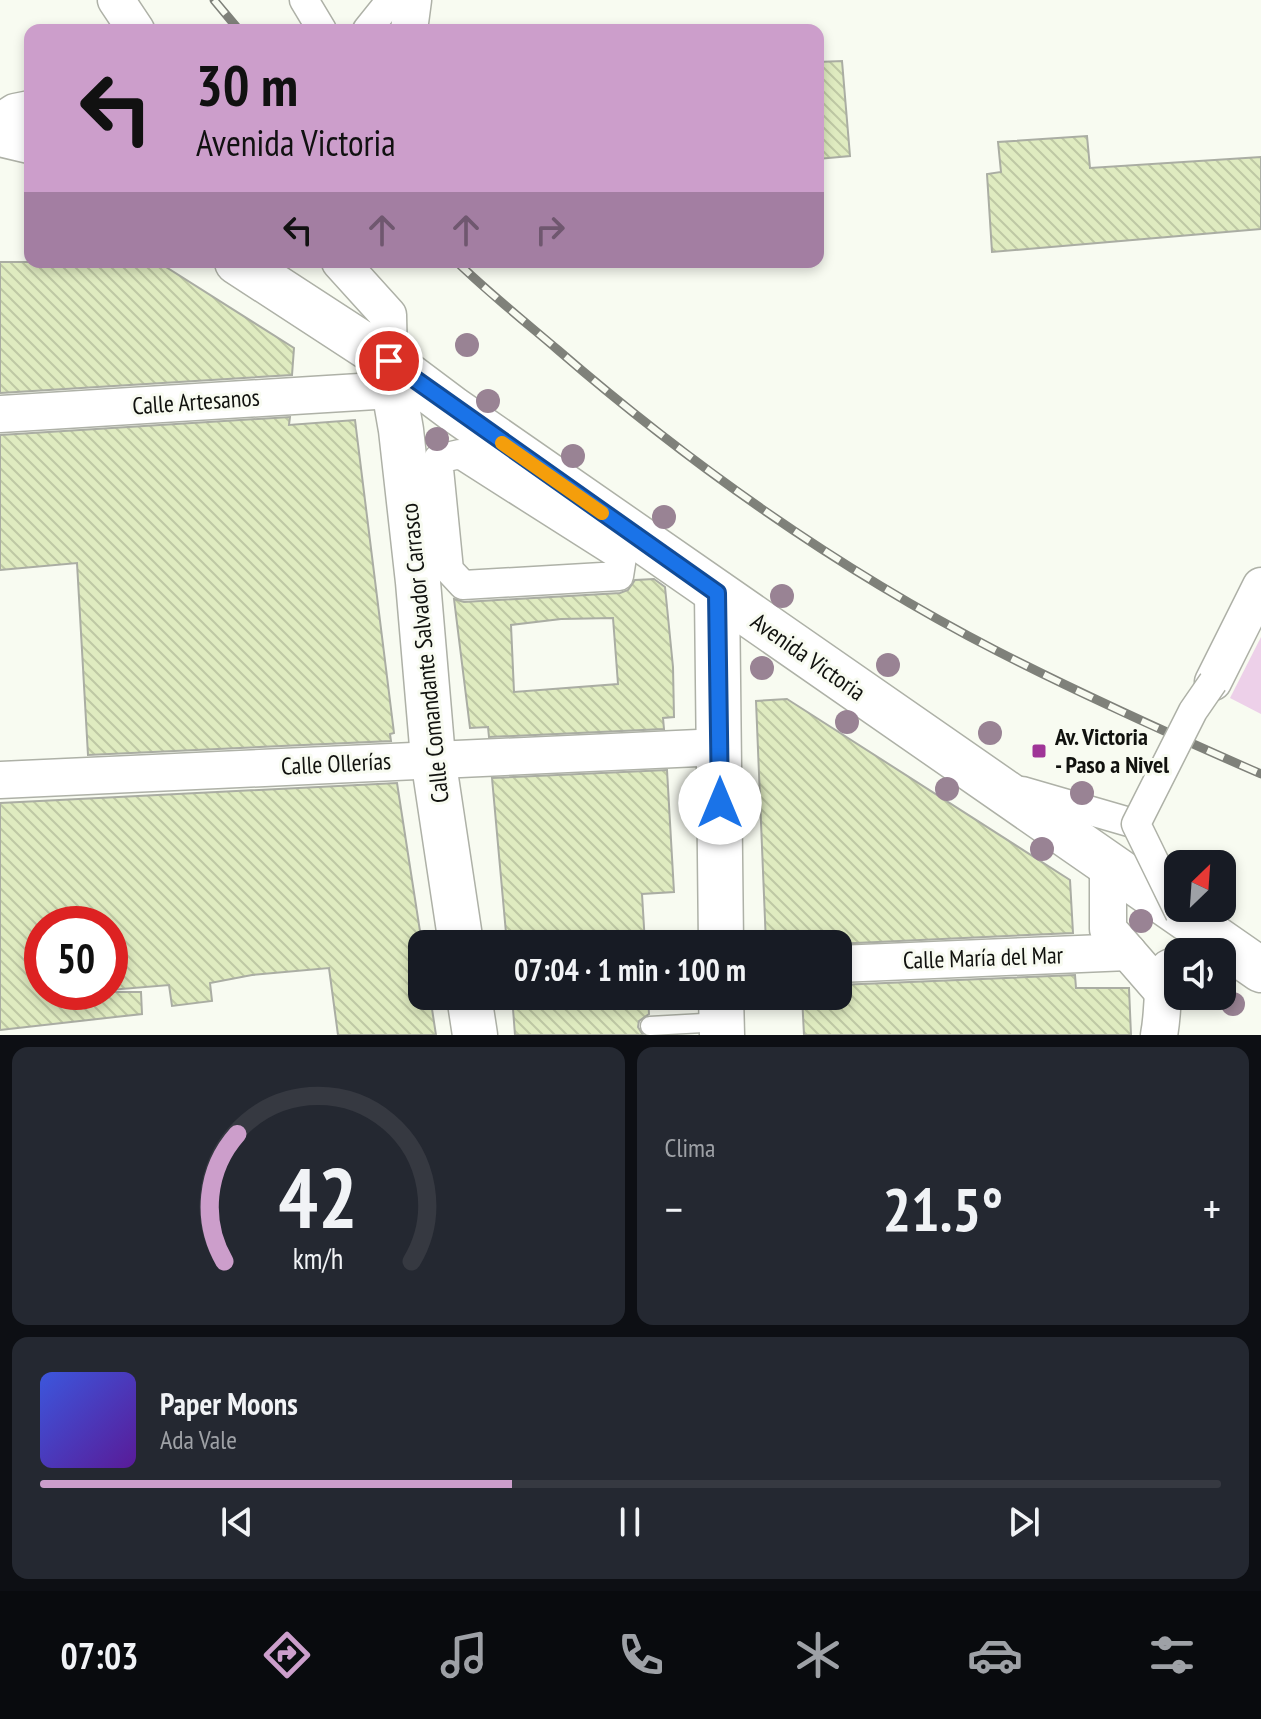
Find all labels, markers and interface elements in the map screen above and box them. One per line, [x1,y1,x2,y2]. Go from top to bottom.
text: 30 m [196,49,298,121]
icon: left [64,56,168,160]
text: Avenida Victoria [196,119,396,166]
icon: left [276,208,320,252]
icon: ahead [360,208,404,252]
icon: ahead [444,208,488,252]
icon: right [528,208,572,252]
pin [355,327,423,395]
icon: arrive [367,339,411,383]
street label: Calle Artesanos [131,382,261,421]
street label: Calle Comandante Salvador Carrasco [393,502,456,804]
street label: Avenida Victoria [745,606,872,707]
place label: Av. Victoria - Paso a Nivel [1054,721,1169,780]
marker: Av. Victoria - Paso a Nivel [1030,742,1048,760]
street label: Calle Ollerías [280,745,392,782]
position arrow [678,761,762,845]
north arrow [1164,850,1236,922]
map controls [1164,850,1236,1010]
speed limit sign: 50 [24,906,128,1010]
button: sound [1164,938,1236,1010]
street label: Calle María del Mar [902,939,1064,976]
text: 07:04 · 1 min · 100 m [514,950,746,989]
text: Clima [665,1131,715,1164]
text: 42 [278,1143,358,1251]
text: 21.5° [882,1170,1003,1248]
text: − [665,1180,683,1237]
text: + [1203,1180,1221,1237]
text: km/h [293,1240,344,1277]
text: Paper Moons [160,1384,298,1423]
text: Ada Vale [160,1423,237,1456]
icon: previous [215,1500,259,1544]
icon: pause [608,1500,652,1544]
icon: next [1002,1500,1046,1544]
icon: directions [259,1627,315,1683]
icon: music [436,1627,492,1683]
icon: phone [613,1627,669,1683]
icon: climate [790,1627,846,1683]
icon: car [967,1627,1023,1683]
icon: filters [1144,1627,1200,1683]
text: 07:03 [61,1632,138,1679]

